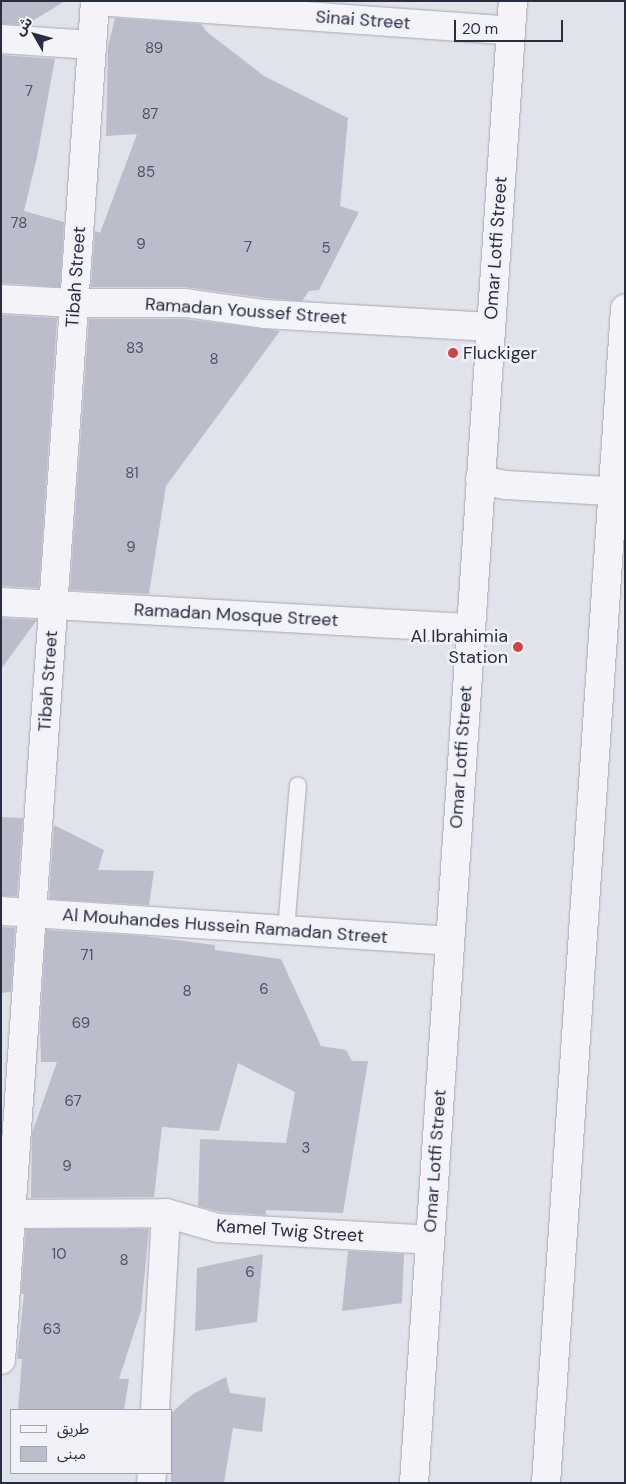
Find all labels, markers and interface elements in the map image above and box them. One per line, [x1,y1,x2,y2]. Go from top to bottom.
street label: Sinai Street [315,6,411,34]
north arrow [10,10,60,60]
scale bar [456,10,565,42]
text: ش [10,13,36,39]
text: 20 m [462,19,498,39]
house number: 89 [145,40,163,58]
house number: 7 [25,83,33,101]
house number: 87 [142,106,158,124]
house number: 85 [137,164,155,182]
street label: Omar Lotfi Street [480,176,512,320]
house number: 78 [11,215,27,233]
street label: Tibah Street [62,226,90,328]
house number: 9 [136,236,146,254]
house number: 7 [244,239,252,257]
house number: 5 [321,240,331,258]
street label: Ramadan Youssef Street [144,293,348,329]
house number: 83 [126,340,144,358]
place label: Fluckiger [463,342,537,364]
marker: Fluckiger [447,347,459,359]
house number: 8 [209,351,219,369]
house number: 81 [125,465,139,483]
house number: 9 [126,539,136,557]
street label: Ramadan Mosque Street [133,599,339,631]
place label: Al Ibrahimia Station [410,626,508,669]
street label: Tibah Street [34,630,62,732]
marker: Al Ibrahimia Station [512,641,524,653]
street label: Omar Lotfi Street [445,685,477,829]
street label: Al Mouhandes Hussein Ramadan Street [62,904,388,948]
house number: 71 [81,947,93,965]
house number: 6 [259,981,269,999]
house number: 8 [182,983,192,1001]
house number: 69 [72,1015,90,1033]
street label: Omar Lotfi Street [419,1089,451,1233]
house number: 67 [64,1093,82,1111]
house number: 3 [302,1140,310,1158]
house number: 9 [62,1158,72,1176]
street label: Kamel Twig Street [215,1215,365,1247]
house number: 10 [52,1246,66,1264]
house number: 8 [119,1252,129,1270]
house number: 6 [245,1264,255,1282]
house number: 63 [43,1321,61,1339]
legend [10,1409,172,1474]
text: طريق [57,1419,89,1439]
text: مبنى [57,1444,86,1464]

